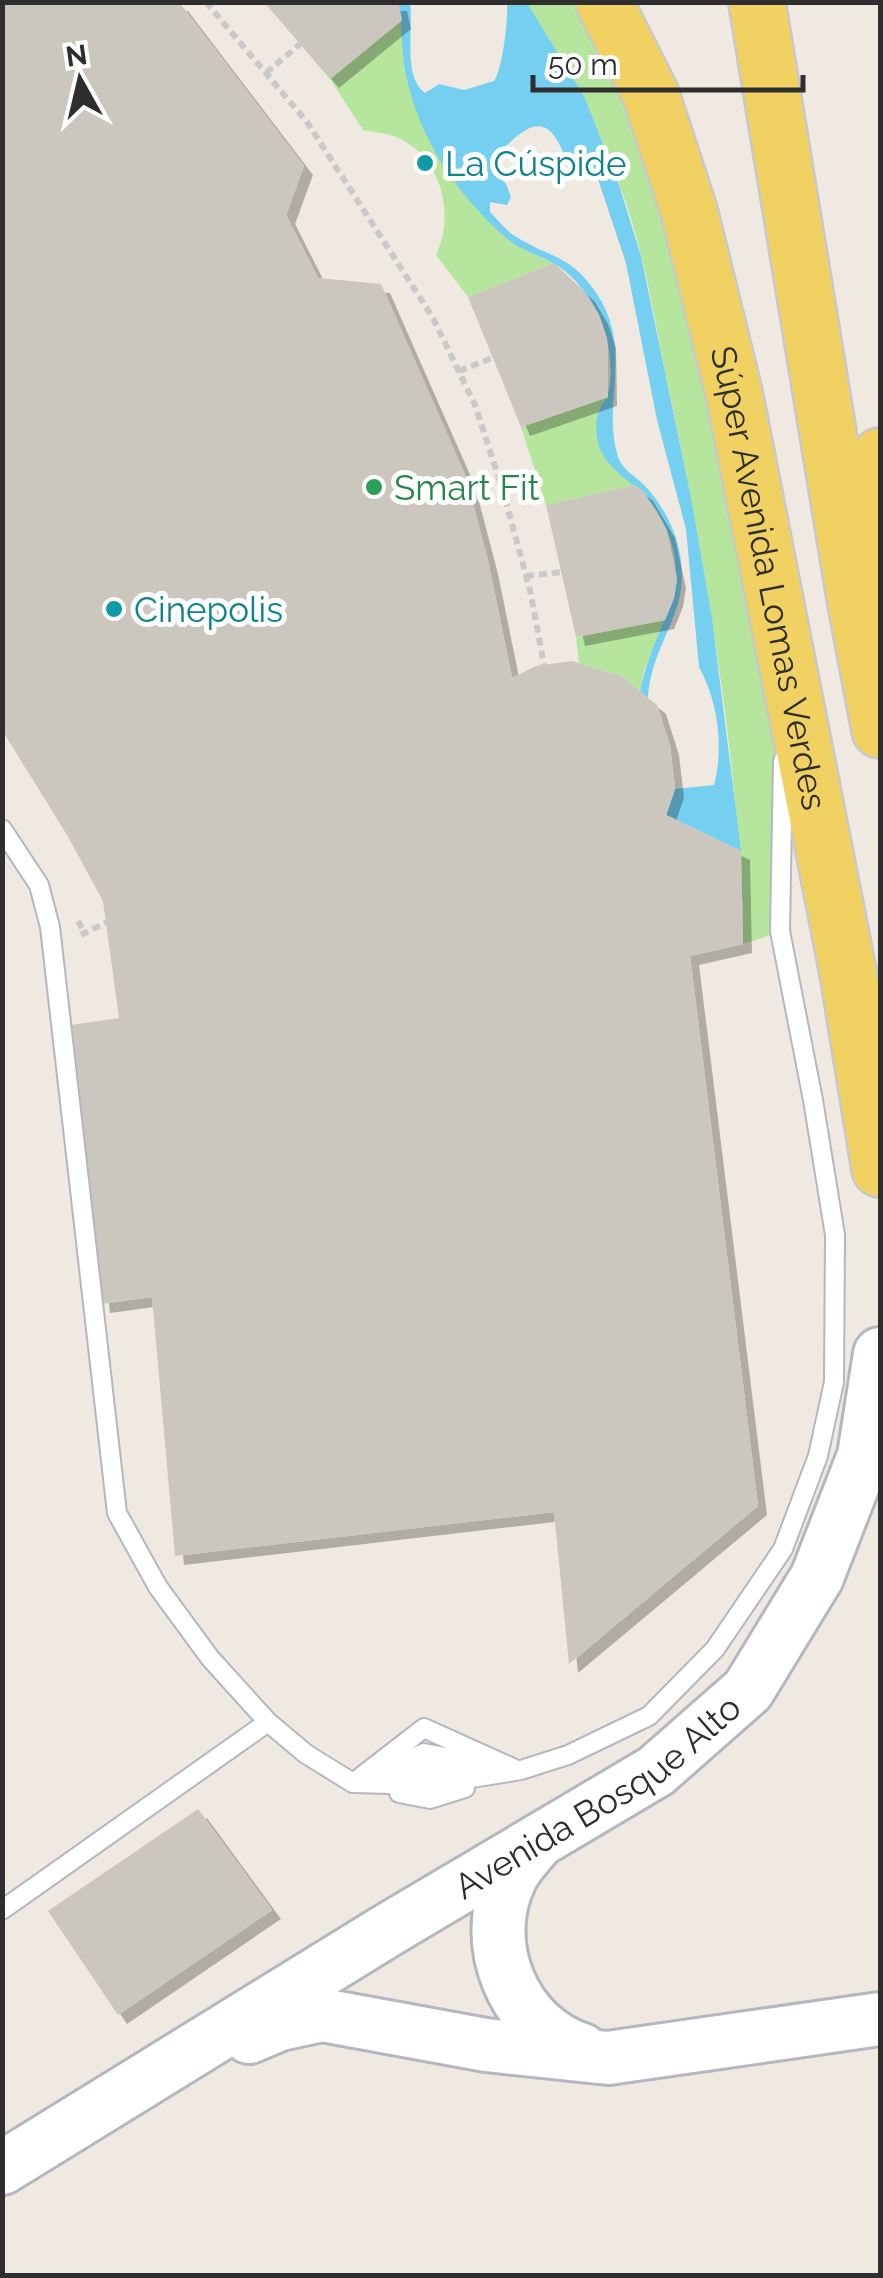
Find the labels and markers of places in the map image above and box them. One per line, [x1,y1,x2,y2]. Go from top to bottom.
place label: La Cúspide [445,143,627,184]
marker: La Cúspide [414,152,436,174]
place label: Smart Fit [394,467,540,508]
marker: Smart Fit [363,476,385,498]
place label: Cinepolis [134,589,283,630]
marker: Cinepolis [103,598,125,620]

